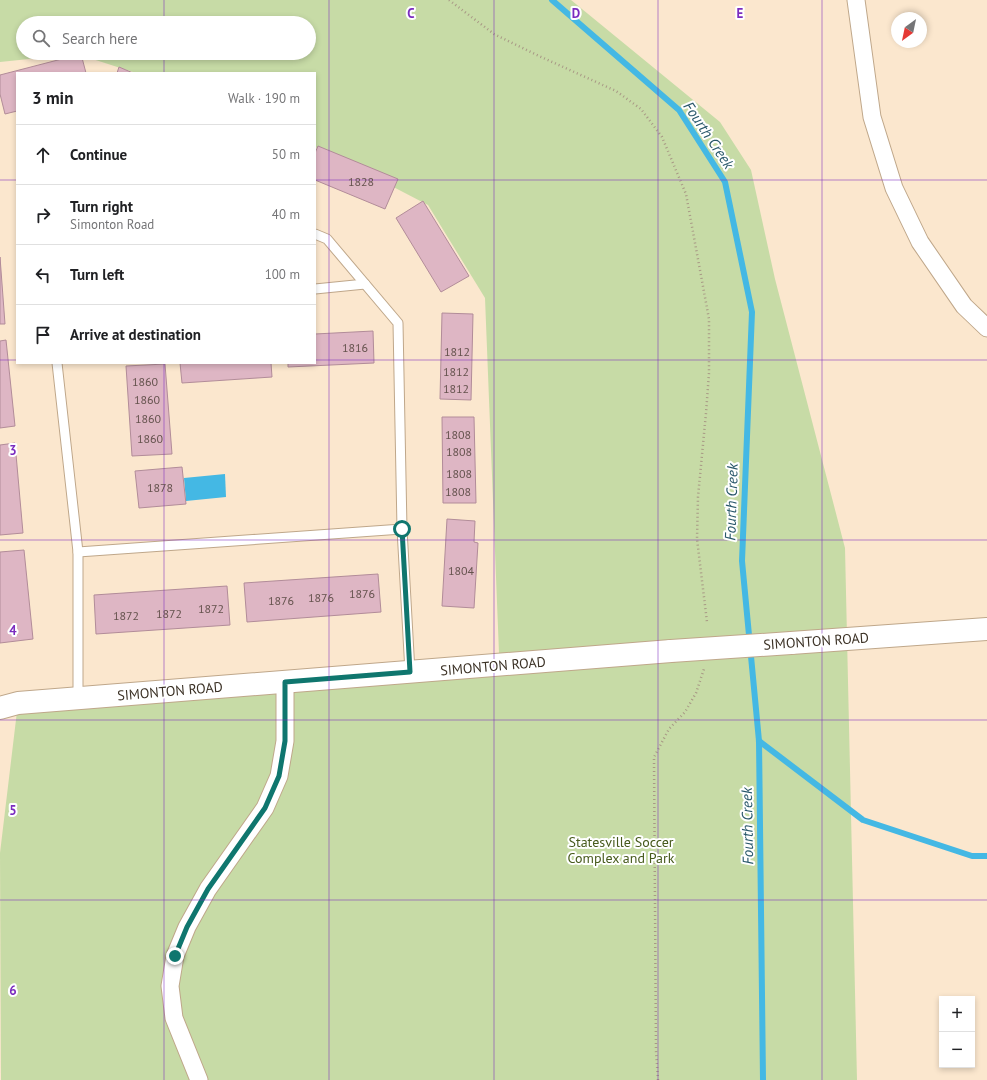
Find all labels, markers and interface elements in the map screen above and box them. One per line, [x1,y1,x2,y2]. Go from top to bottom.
text: C [407,5,415,22]
text: D [572,5,580,22]
text: E [737,5,744,22]
north arrow [891,12,927,48]
search box [16,16,316,60]
icon: search [30,27,52,49]
text: Search here [62,29,138,48]
text: 3 min [32,87,73,109]
text: Walk · 190 m [228,90,300,107]
water label: Fourth Creek [680,98,739,173]
icon: ahead [32,144,54,166]
text: Continue [70,145,127,164]
text: 50 m [272,146,300,163]
house number: 1828 [348,174,374,189]
text: Turn right [70,197,133,216]
icon: right [32,204,54,226]
text: 40 m [272,206,300,223]
text: Simonton Road [70,216,154,233]
icon: left [32,264,54,286]
text: Turn left [70,265,124,284]
text: 100 m [265,266,300,283]
icon: arrive [32,324,54,346]
text: Arrive at destination [70,325,201,344]
house number: 1816 [342,340,368,355]
house number: 1812 [444,344,470,359]
house number: 1812 [443,364,469,379]
house number: 1860 [132,374,159,389]
house number: 1812 [443,381,469,396]
house number: 1860 [134,392,161,407]
house number: 1860 [135,411,162,426]
house number: 1808 [445,427,471,442]
house number: 1860 [137,431,164,446]
text: 3 [9,442,17,459]
house number: 1808 [446,444,472,459]
water label: Fourth Creek [720,462,742,541]
house number: 1808 [446,466,472,481]
house number: 1878 [147,480,173,495]
house number: 1808 [445,484,471,499]
route start [393,520,411,538]
house number: 1804 [448,563,475,578]
house number: 1876 [349,586,375,601]
house number: 1876 [308,590,334,605]
house number: 1876 [268,593,294,608]
house number: 1872 [198,601,224,616]
house number: 1872 [156,606,182,621]
house number: 1872 [113,608,139,623]
text: 4 [9,622,17,639]
street label: SIMONTON ROAD [763,628,869,654]
street label: SIMONTON ROAD [440,652,546,680]
street label: SIMONTON ROAD [117,677,223,705]
water label: Fourth Creek [737,786,757,865]
text: 5 [9,802,17,819]
park label: Statesville Soccer Complex and Park [568,833,675,867]
route end [166,947,184,965]
text: 6 [9,982,17,999]
map controls [939,996,975,1068]
button: + [939,996,975,1032]
button: − [939,1032,975,1068]

